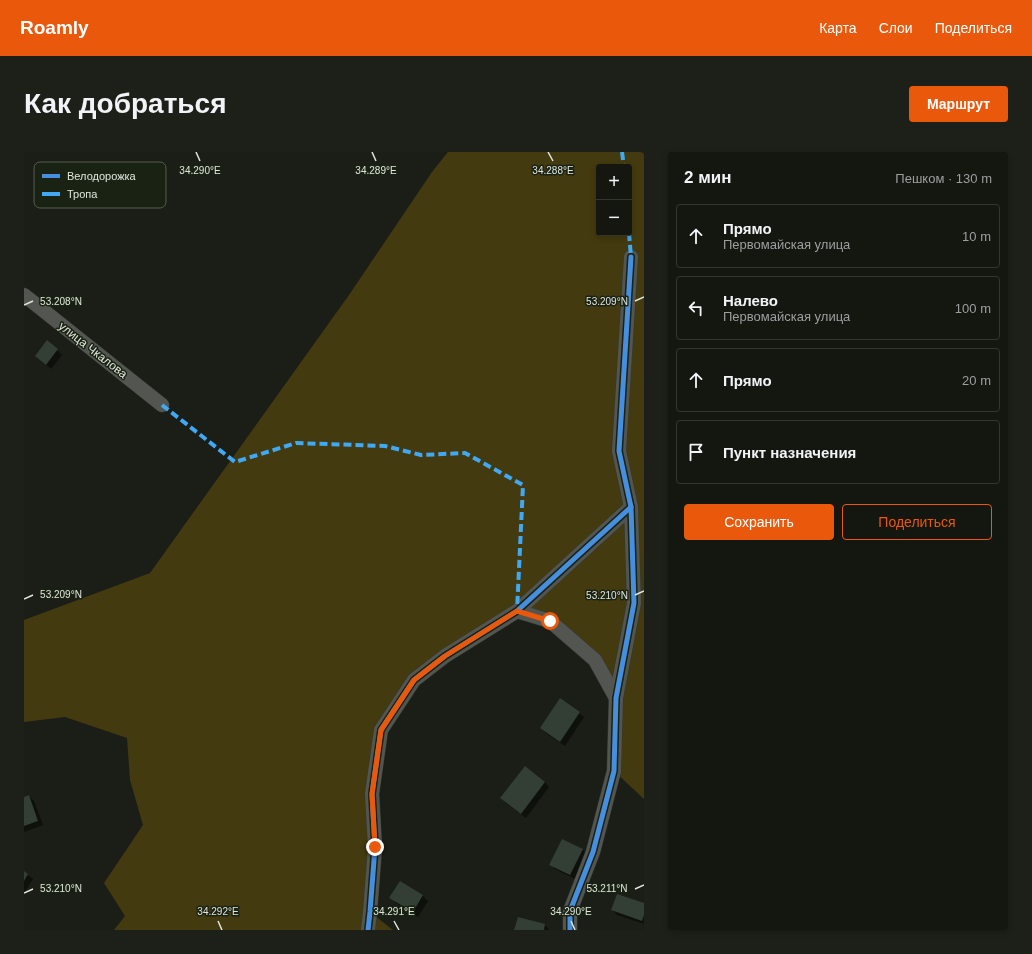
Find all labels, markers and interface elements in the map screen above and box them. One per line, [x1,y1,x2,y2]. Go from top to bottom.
text: Roamly [20,17,89,38]
text: Карта [819,20,857,36]
text: Слои [879,20,913,36]
text: Поделиться [935,20,1012,36]
button: Маршрут [909,86,1008,122]
text: Как добраться [24,88,226,119]
legend [34,162,166,208]
map controls [596,164,632,236]
button: + [596,164,632,200]
text: 34.290°E [179,165,221,176]
text: 34.289°E [355,165,397,176]
text: 34.288°E [532,165,574,176]
text: 2 мин [684,168,731,187]
text: Велодорожка [67,170,137,182]
text: Пешком · 130 m [895,171,992,186]
text: Тропа [67,188,98,200]
button: − [596,200,632,236]
text: Прямо [723,220,772,237]
icon: ahead [685,225,707,247]
text: 10 m [962,229,991,244]
text: Первомайская улица [723,237,850,252]
text: Налево [723,292,778,309]
text: 53.208°N [40,296,82,307]
text: 53.209°N [586,296,628,307]
icon: left [685,297,707,319]
text: 100 m [955,301,991,316]
text: Первомайская улица [723,309,850,324]
street label: улица Чкалова [56,319,130,381]
icon: ahead [685,369,707,391]
text: Прямо [723,372,772,389]
text: 20 m [962,373,991,388]
icon: arrive [685,441,707,463]
text: Пункт назначения [723,444,856,461]
button: Сохранить [684,504,834,540]
button: Поделиться [842,504,992,540]
text: 53.209°N [40,589,82,600]
text: 53.210°N [586,590,628,601]
route start [541,612,559,630]
route end [366,838,384,856]
text: 53.210°N [40,883,82,894]
text: 53.211°N [586,883,628,894]
text: 34.292°E [197,906,239,917]
text: 34.291°E [373,906,415,917]
text: 34.290°E [550,906,592,917]

